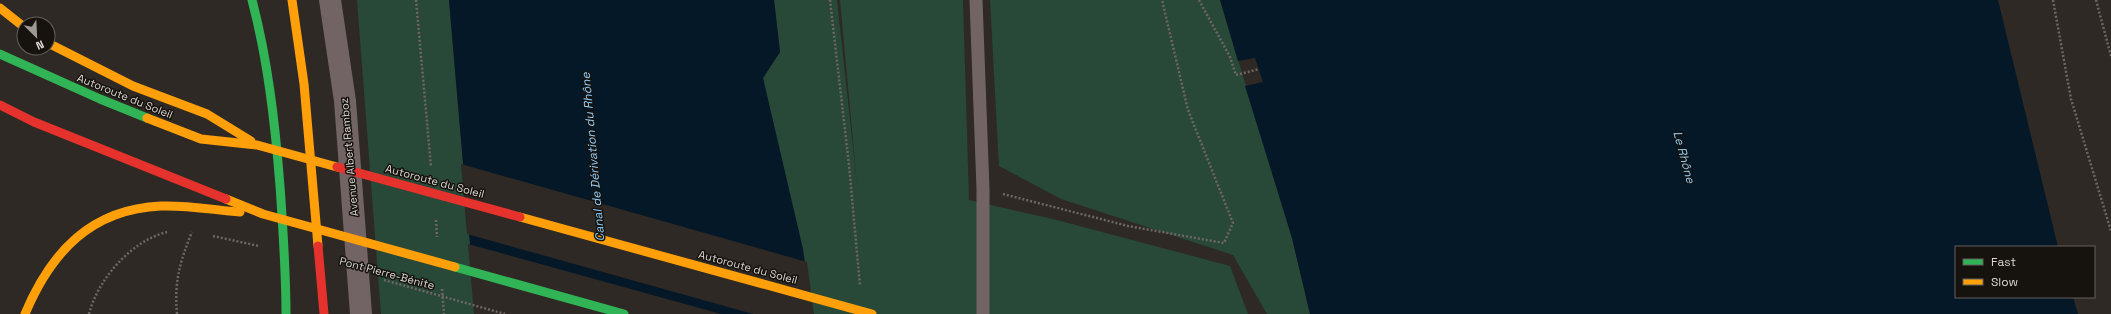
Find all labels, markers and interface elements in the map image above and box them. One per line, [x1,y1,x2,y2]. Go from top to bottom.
north arrow [16,16,56,56]
text: N [34,37,46,53]
street label: Autoroute du Soleil [75,70,175,122]
water label: Canal de Dérivation du Rhône [578,71,608,242]
street label: Avenue Albert Ramboz [337,97,361,217]
water label: Le Rhône [1669,129,1699,186]
street label: Autoroute du Soleil [384,161,486,201]
legend [1955,246,2095,298]
street label: Autoroute du Soleil [697,247,799,287]
street label: Pont Pierre-Bénite [338,254,436,292]
text: Fast [1991,254,2016,270]
text: Slow [1991,274,2018,290]

